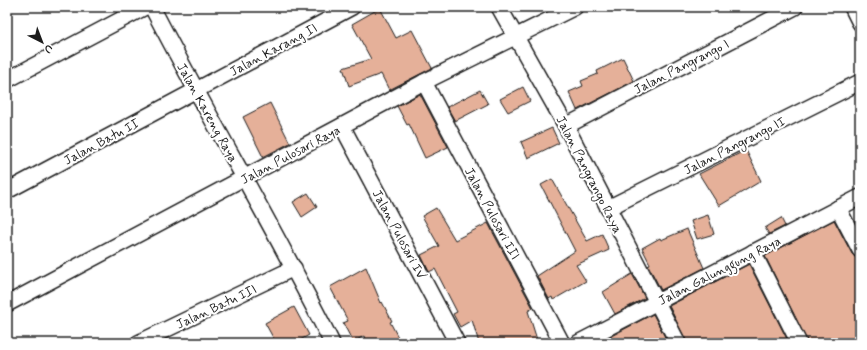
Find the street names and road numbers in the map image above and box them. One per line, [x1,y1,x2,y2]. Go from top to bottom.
street label: Jalan Karang II [227,20,321,81]
street label: Jalan Pangrango I [631,36,733,100]
street label: Jalan Kareng Raya [172,60,241,165]
street label: Jalan Pangrango Raya [551,113,626,237]
street label: Jalan Pangrango II [681,113,789,180]
street label: Jalan Batu II [61,115,143,169]
street label: Jalan Pulosari Raya [238,122,343,189]
street label: Jalan Pulosari III [460,165,523,263]
street label: Jalan Pulosari IV [368,187,430,283]
street label: Jalan Galunggung Raya [655,233,785,311]
street label: Jalan Batu III [174,281,260,333]

